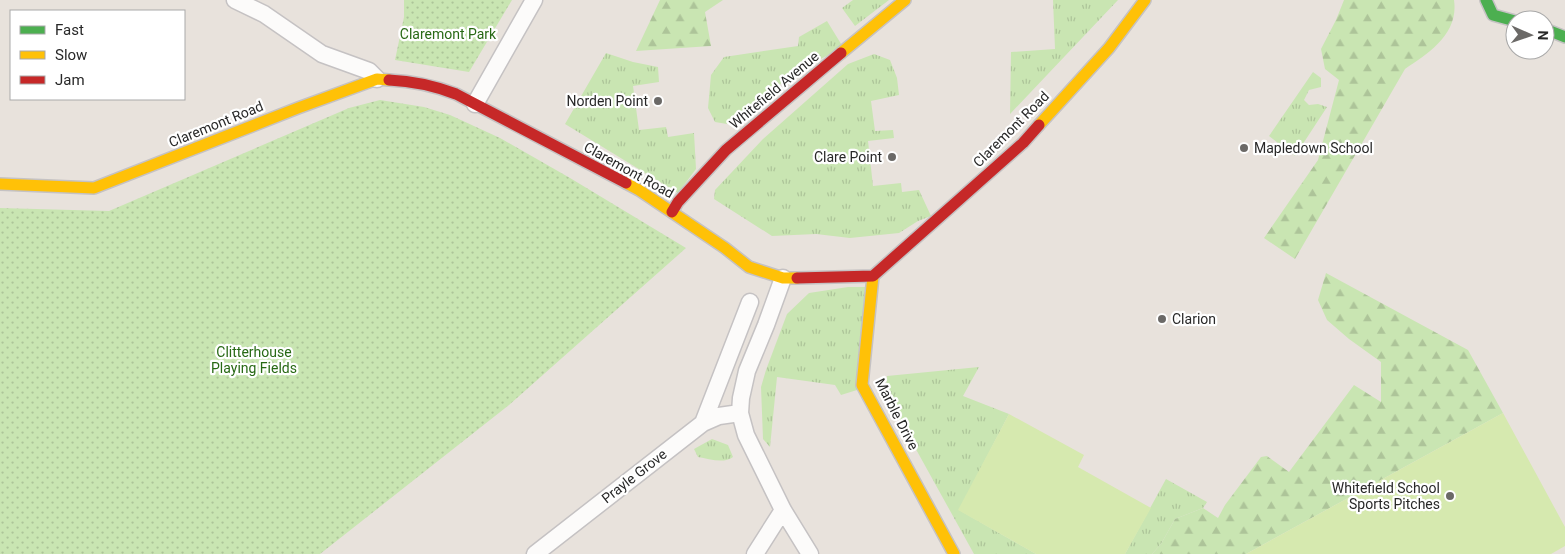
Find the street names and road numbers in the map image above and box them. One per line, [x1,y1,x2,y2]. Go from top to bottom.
street label: Whitefield Avenue [726,48,822,132]
street label: Claremont Road [970,88,1052,170]
street label: Claremont Road [166,98,266,150]
street label: Claremont Road [581,139,677,201]
street label: Marble Drive [872,376,922,452]
street label: Prayle Grove [598,446,670,506]

